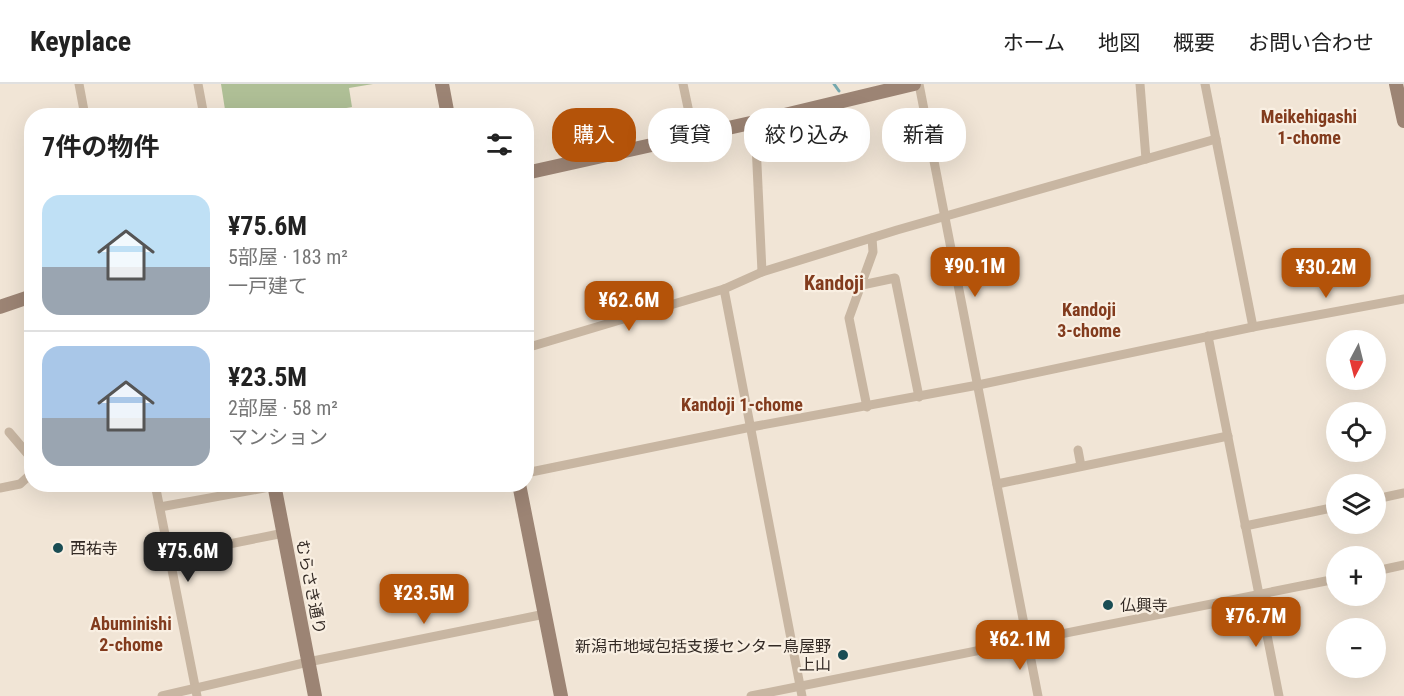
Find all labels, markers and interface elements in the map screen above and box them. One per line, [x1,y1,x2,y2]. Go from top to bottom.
text: Keyplace [30,25,131,58]
text: ホーム [1003,31,1065,55]
text: 地図 [1098,31,1140,55]
text: 概要 [1173,31,1215,55]
text: お問い合わせ [1248,31,1374,55]
district label: Meikehigashi 1-chome [1261,106,1357,148]
chip: 購入 [552,108,636,162]
chip: 賃貸 [648,108,732,162]
chip: 絞り込み [744,108,870,162]
chip: 新着 [882,108,966,162]
icon: filters [483,128,516,161]
text: 7件の物件 [42,132,159,162]
text: ¥75.6M [228,211,307,241]
icon: home [90,219,162,291]
text: 5部屋 · 183 m² [228,245,348,269]
pin: ¥90.1M [926,247,1024,298]
pin: ¥30.2M [1277,248,1375,299]
text: ¥90.1M [945,254,1005,278]
text: ¥30.2M [1296,255,1356,279]
district label: Kandoji [804,271,864,295]
text: 一戸建て [228,274,308,298]
pin: ¥62.6M [580,281,678,332]
text: ¥62.6M [599,288,659,312]
district label: Kandoji 3-chome [1057,299,1121,341]
north arrow [1326,330,1386,390]
map controls [1326,330,1386,678]
text: ¥23.5M [228,362,307,392]
icon: home [90,370,162,442]
district label: Kandoji 1-chome [681,394,803,415]
text: 2部屋 · 58 m² [228,396,338,420]
button: locate [1326,402,1386,462]
text: マンション [228,425,328,449]
button: layers [1326,474,1386,534]
pin: ¥75.6M [139,532,237,583]
street label: むらさき通り [293,538,329,636]
place label: 西祐寺 [70,539,118,558]
text: ¥75.6M [158,539,218,563]
marker: 西祐寺 [51,541,65,555]
button: + [1326,546,1386,606]
pin: ¥23.5M [375,574,473,625]
text: ¥23.5M [394,581,454,605]
place label: 仏興寺 [1120,596,1168,615]
pin: ¥76.7M [1207,597,1305,648]
marker: 仏興寺 [1101,598,1115,612]
text: ¥76.7M [1226,604,1286,628]
district label: Abuminishi 2-chome [90,613,172,655]
button: − [1326,618,1386,678]
pin: ¥62.1M [971,620,1069,671]
text: ¥62.1M [990,627,1050,651]
place label: 新潟市地域包括支援センター鳥屋野 上山 [575,637,831,674]
marker: 新潟市地域包括支援センター鳥屋野 上山 [836,648,850,662]

